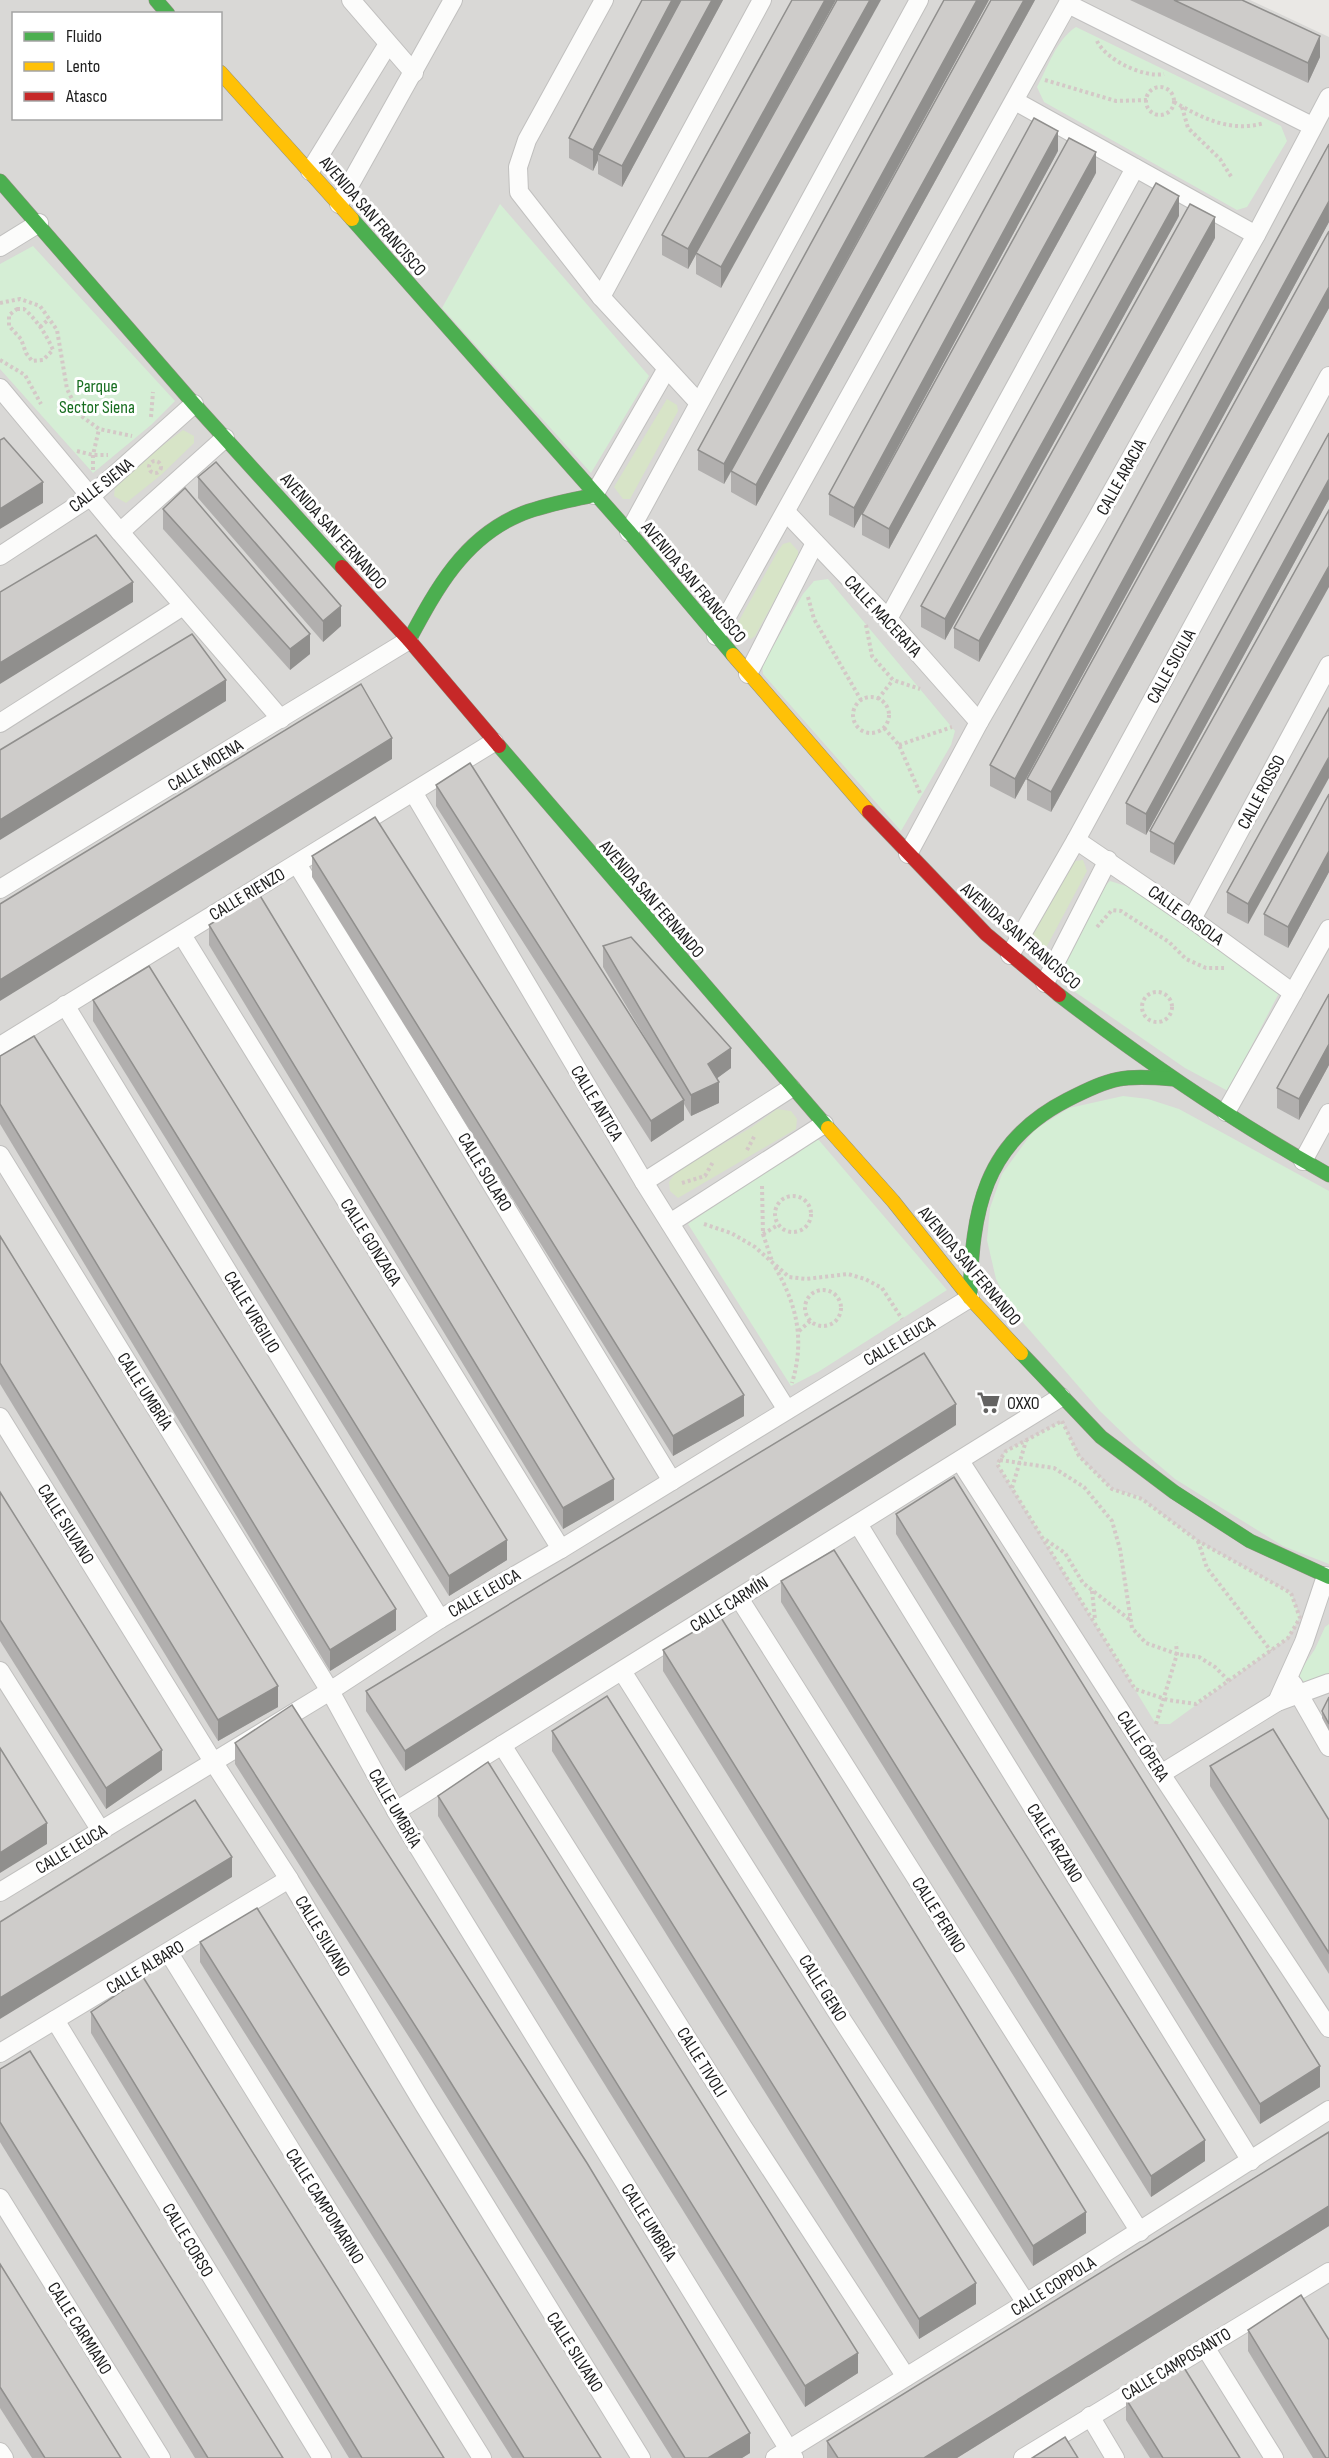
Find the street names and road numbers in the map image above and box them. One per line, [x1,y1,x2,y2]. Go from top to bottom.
street label: AVENIDA SAN FRANCISCO [314,151,430,281]
street label: CALLE ARACIA [1092,435,1151,519]
street label: CALLE SIENA [65,454,138,517]
street label: AVENIDA SAN FERNANDO [275,468,391,594]
street label: AVENIDA SAN FRANCISCO [636,517,750,647]
street label: CALLE MACERATA [840,571,926,662]
street label: CALLE SICILIA [1142,625,1201,707]
street label: CALLE MOENA [164,735,247,796]
street label: CALLE ROSSO [1233,752,1290,833]
street label: AVENIDA SAN FERNANDO [594,836,708,962]
street label: CALLE RIENZO [206,864,289,925]
street label: AVENIDA SAN FRANCISCO [956,878,1085,994]
street label: CALLE ORSOLA [1144,881,1228,950]
street label: CALLE ANTICA [566,1062,627,1145]
street label: CALLE SOLARO [453,1129,516,1215]
street label: CALLE GONZAGA [335,1195,406,1290]
street label: AVENIDA SAN FERNANDO [913,1202,1025,1330]
street label: CALLE VIRGILIO [219,1268,284,1357]
street label: CALLE LEUCA [860,1312,939,1371]
street label: CALLE UMBRÍA [113,1349,177,1434]
street label: CALLE SILVANO [33,1480,98,1568]
street label: CALLE LEUCA [445,1564,524,1622]
street label: CALLE CARMÍN [686,1572,772,1637]
street label: CALLE ÓPERA [1112,1707,1173,1786]
street label: CALLE UMBRÍA [364,1765,426,1852]
street label: CALLE ARZANO [1022,1800,1087,1887]
street label: CALLE LEUCA [32,1820,111,1879]
street label: CALLE PERINO [907,1874,970,1957]
street label: CALLE SILVANO [290,1892,355,1980]
street label: CALLE ALBARO [102,1936,188,1999]
street label: CALLE GENO [794,1951,851,2025]
street label: CALLE TIVOLI [672,2024,731,2101]
street label: CALLE CAMPOMARINO [281,2145,368,2268]
street label: CALLE UMBRÍA [617,2180,681,2265]
street label: CALLE CORSO [157,2200,218,2281]
street label: CALLE COPPOLA [1007,2252,1100,2321]
street label: CALLE CARMIANO [43,2278,116,2378]
street label: CALLE SILVANO [542,2308,607,2396]
street label: CALLE CAMPOSANTO [1118,2323,1235,2405]

